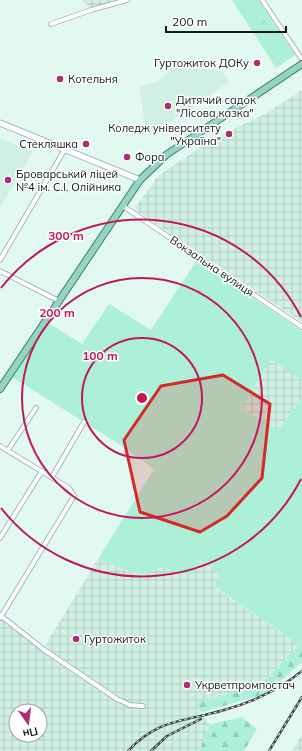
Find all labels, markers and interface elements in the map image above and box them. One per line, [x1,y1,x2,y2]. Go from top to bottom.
scale bar [166,8,286,34]
text: 200 m [172,14,207,29]
place label: Гуртожиток ДОКу [154,56,249,70]
marker: Гуртожиток ДОКу [252,58,262,68]
place label: Котельня [68,72,118,86]
marker: Котельня [55,74,65,84]
place label: Дитячий садок "Лісова казка" [176,93,256,120]
marker: Дитячий садок "Лісова казка" [163,101,173,111]
place label: Коледж університету "Україна" [108,121,221,148]
marker: Коледж університету "Україна" [224,129,234,139]
place label: Стекляшка [19,137,78,151]
marker: Стекляшка [81,139,91,149]
place label: Фора [135,150,164,164]
marker: Фора [122,152,132,162]
place label: Броварський ліцей №4 ім. С.І. Олійника [16,167,121,194]
marker: Броварський ліцей №4 ім. С.І. Олійника [3,175,13,185]
text: 300 m [48,228,84,243]
street label: Вокзальна вулиця [167,233,257,299]
text: 200 m [39,305,75,320]
text: 100 m [82,348,118,363]
centre of rings [135,391,149,405]
place label: Гуртожиток [84,632,146,646]
marker: Гуртожиток [71,634,81,644]
place label: Укрветпромпостач [194,678,295,692]
marker: Укрветпромпостач [182,680,192,690]
north arrow [8,703,48,743]
text: Пн [21,724,40,741]

